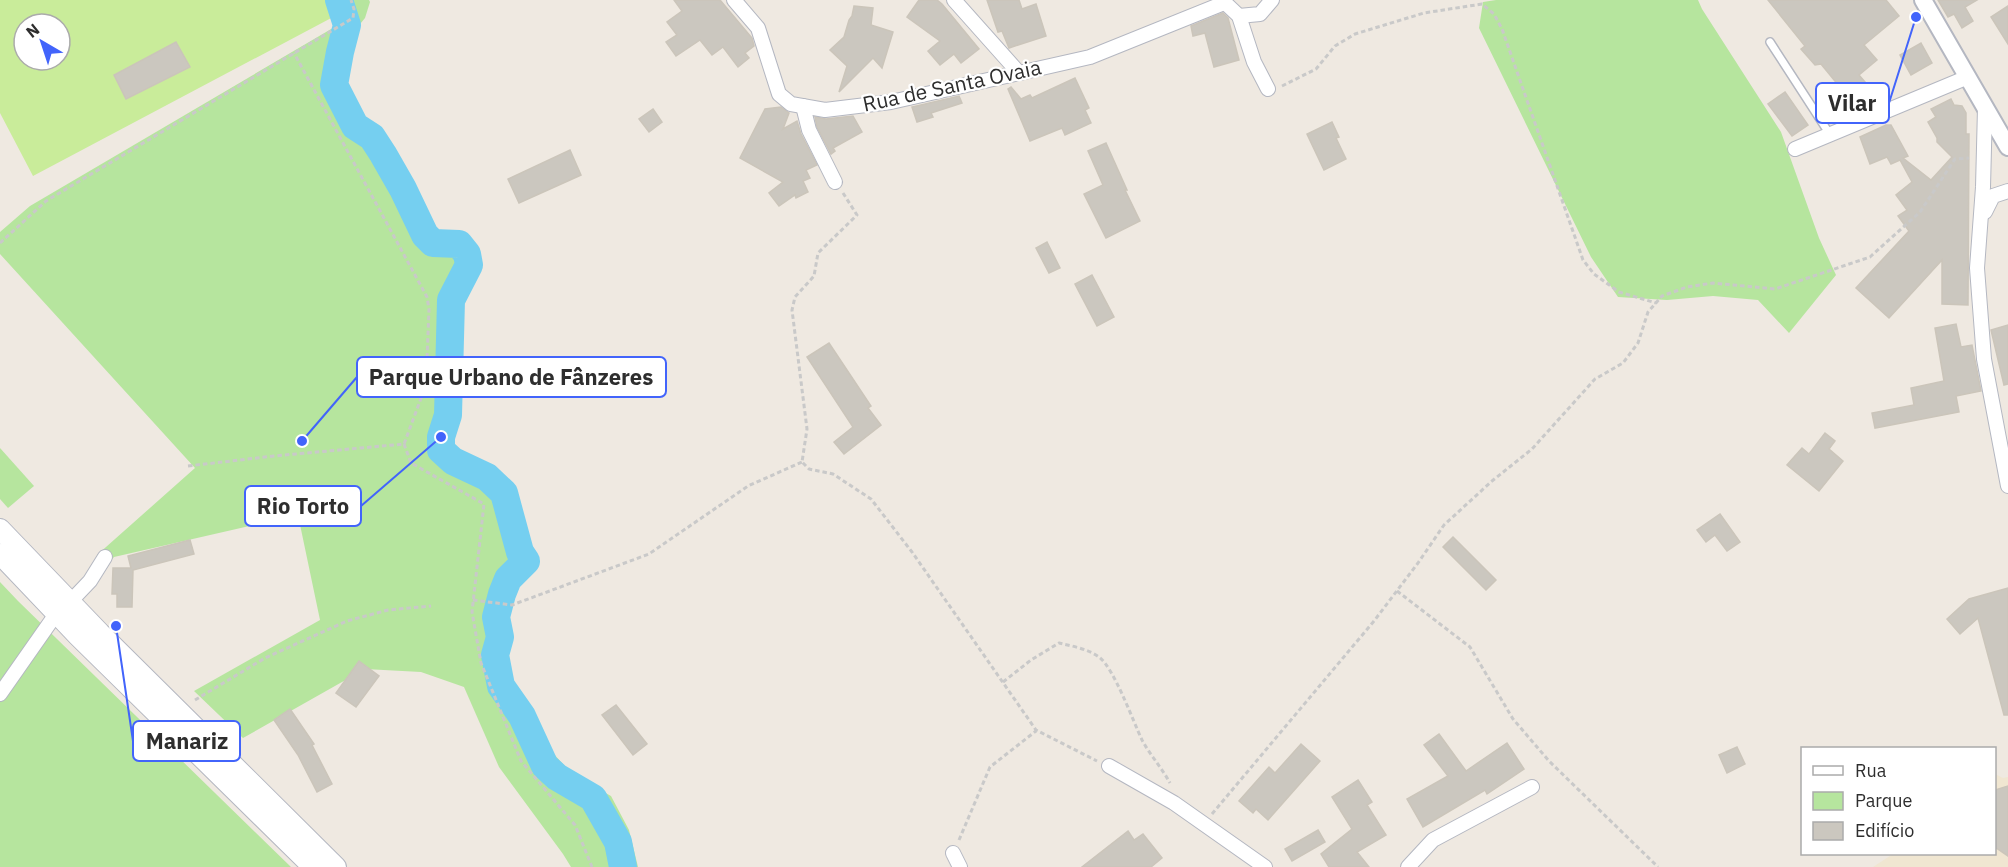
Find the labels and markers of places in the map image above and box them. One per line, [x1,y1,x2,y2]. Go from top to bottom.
callout: Vilar [1816,83,1889,123]
callout: Parque Urbano de Fânzeres [357,357,666,397]
callout: Rio Torto [245,486,361,526]
callout: Manariz [133,721,240,761]

